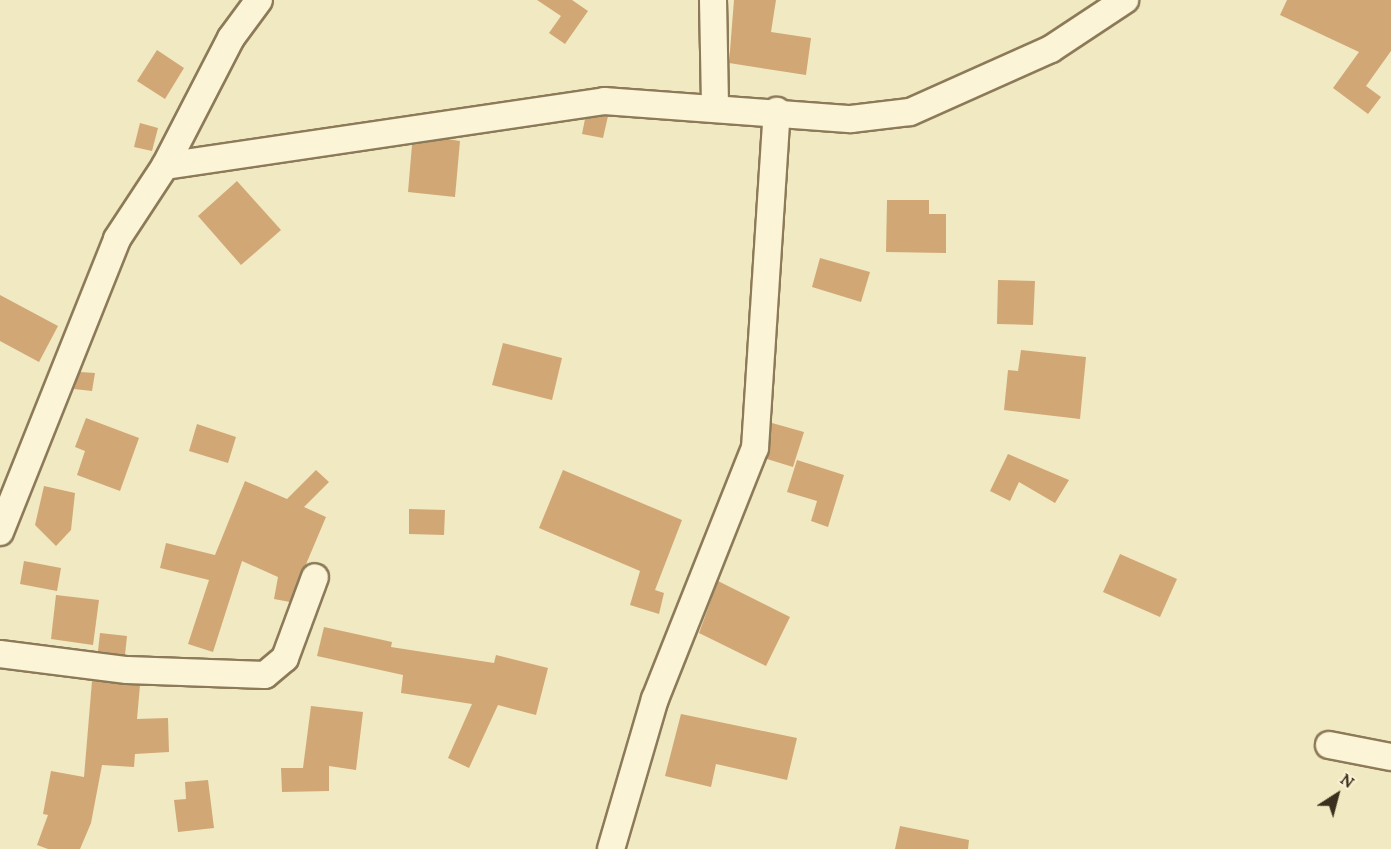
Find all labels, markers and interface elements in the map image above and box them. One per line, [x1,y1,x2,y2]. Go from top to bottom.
north arrow [1307,765,1367,825]
text: N [1337,769,1358,792]

